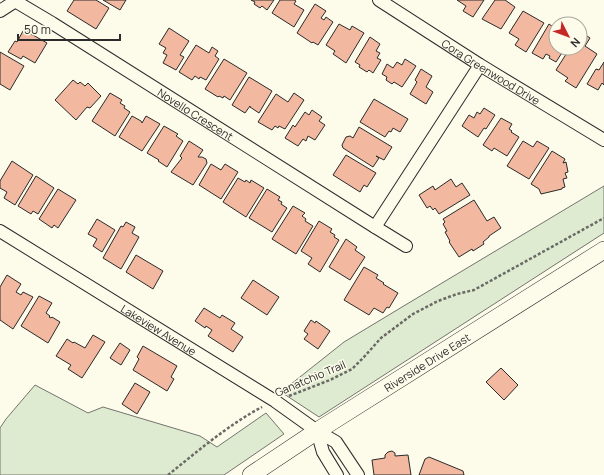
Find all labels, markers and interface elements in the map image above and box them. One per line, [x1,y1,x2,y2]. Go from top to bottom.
scale bar [18,16,120,42]
north arrow [548,16,588,56]
text: 50 m [24,21,51,38]
street label: Cora Greenwood Drive [439,35,544,108]
text: N [568,35,584,51]
street label: Novello Crescent [155,84,236,143]
street label: Lakeview Avenue [119,300,200,359]
street label: Riverside Drive East [381,329,473,395]
street label: Ganatchio Trail [272,356,348,400]

